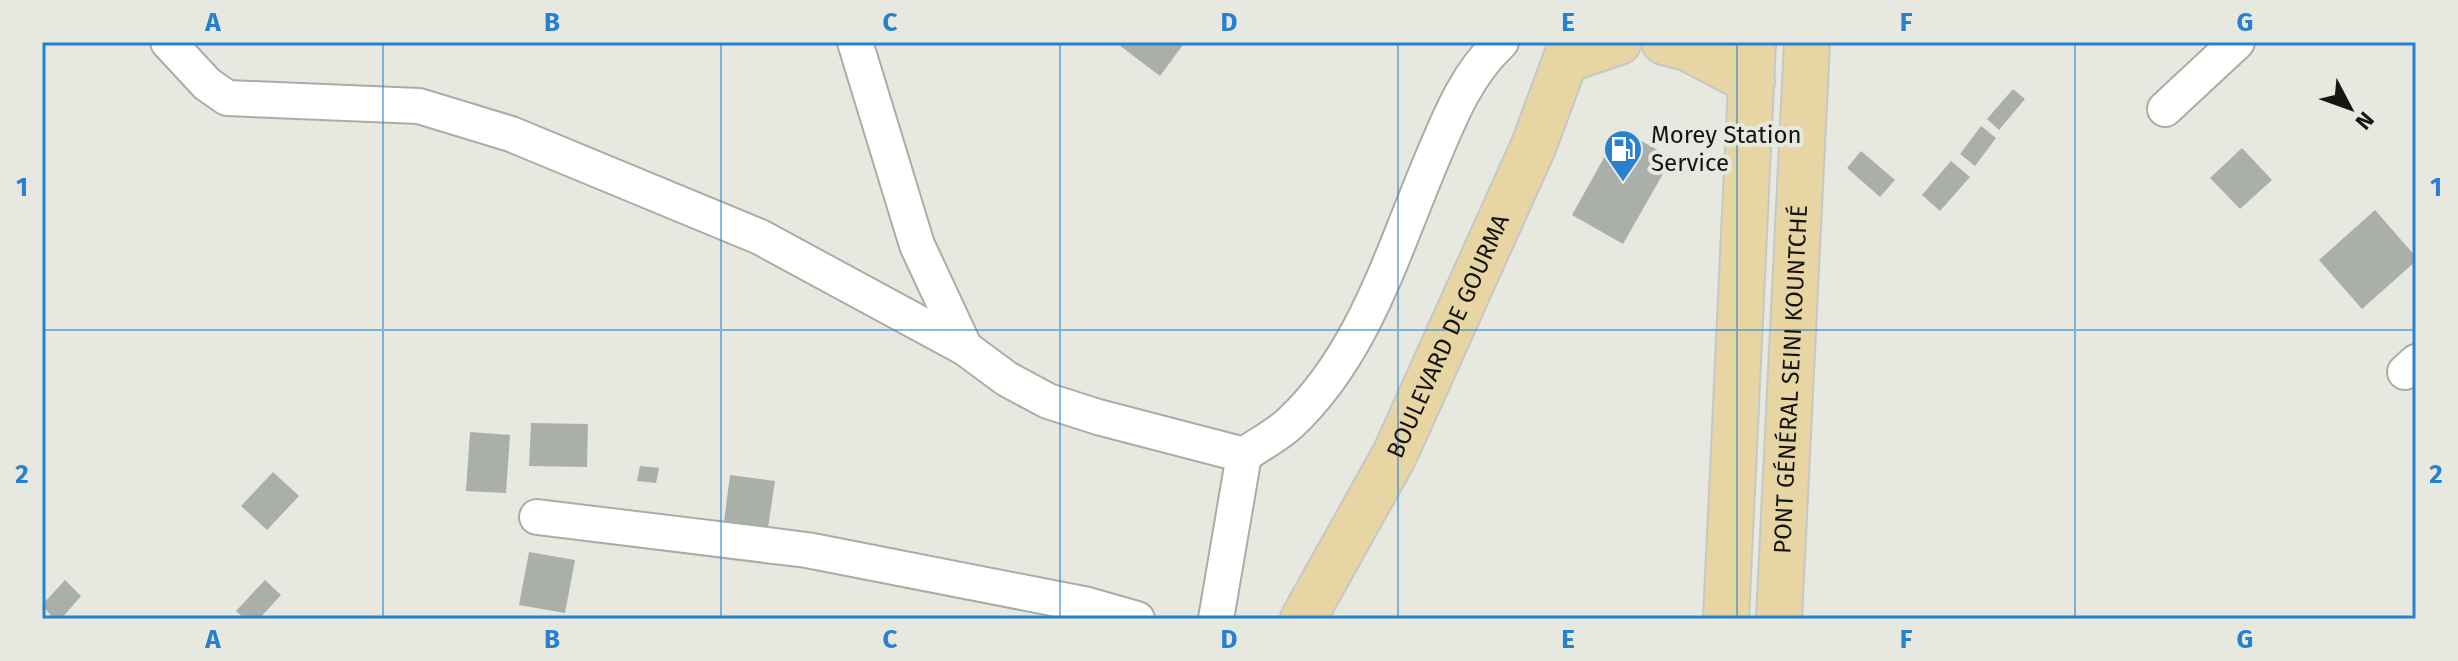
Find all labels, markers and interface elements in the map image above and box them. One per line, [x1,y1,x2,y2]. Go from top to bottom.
text: A [204,7,221,38]
text: B [544,7,560,38]
text: C [883,7,898,38]
text: D [1221,7,1238,38]
text: E [1561,7,1575,38]
text: F [1900,7,1913,38]
text: G [2237,7,2253,38]
north arrow [2310,68,2390,148]
text: N [2350,106,2380,135]
place label: Morey Station Service [1651,121,1802,177]
fuel station icon: Morey Station Service [1602,128,1644,183]
text: 1 [16,172,28,203]
text: 1 [2430,172,2442,203]
street label: PONT GÉNÉRAL SEINI KOUNTCHÉ [1768,204,1813,554]
street label: BOULEVARD DE GOURMA [1381,210,1515,463]
text: 2 [15,459,29,490]
text: 2 [2429,459,2443,490]
text: A [204,624,221,655]
text: B [544,624,560,655]
text: C [883,624,898,655]
text: D [1221,624,1238,655]
text: E [1561,624,1575,655]
text: F [1900,624,1913,655]
text: G [2237,624,2253,655]

